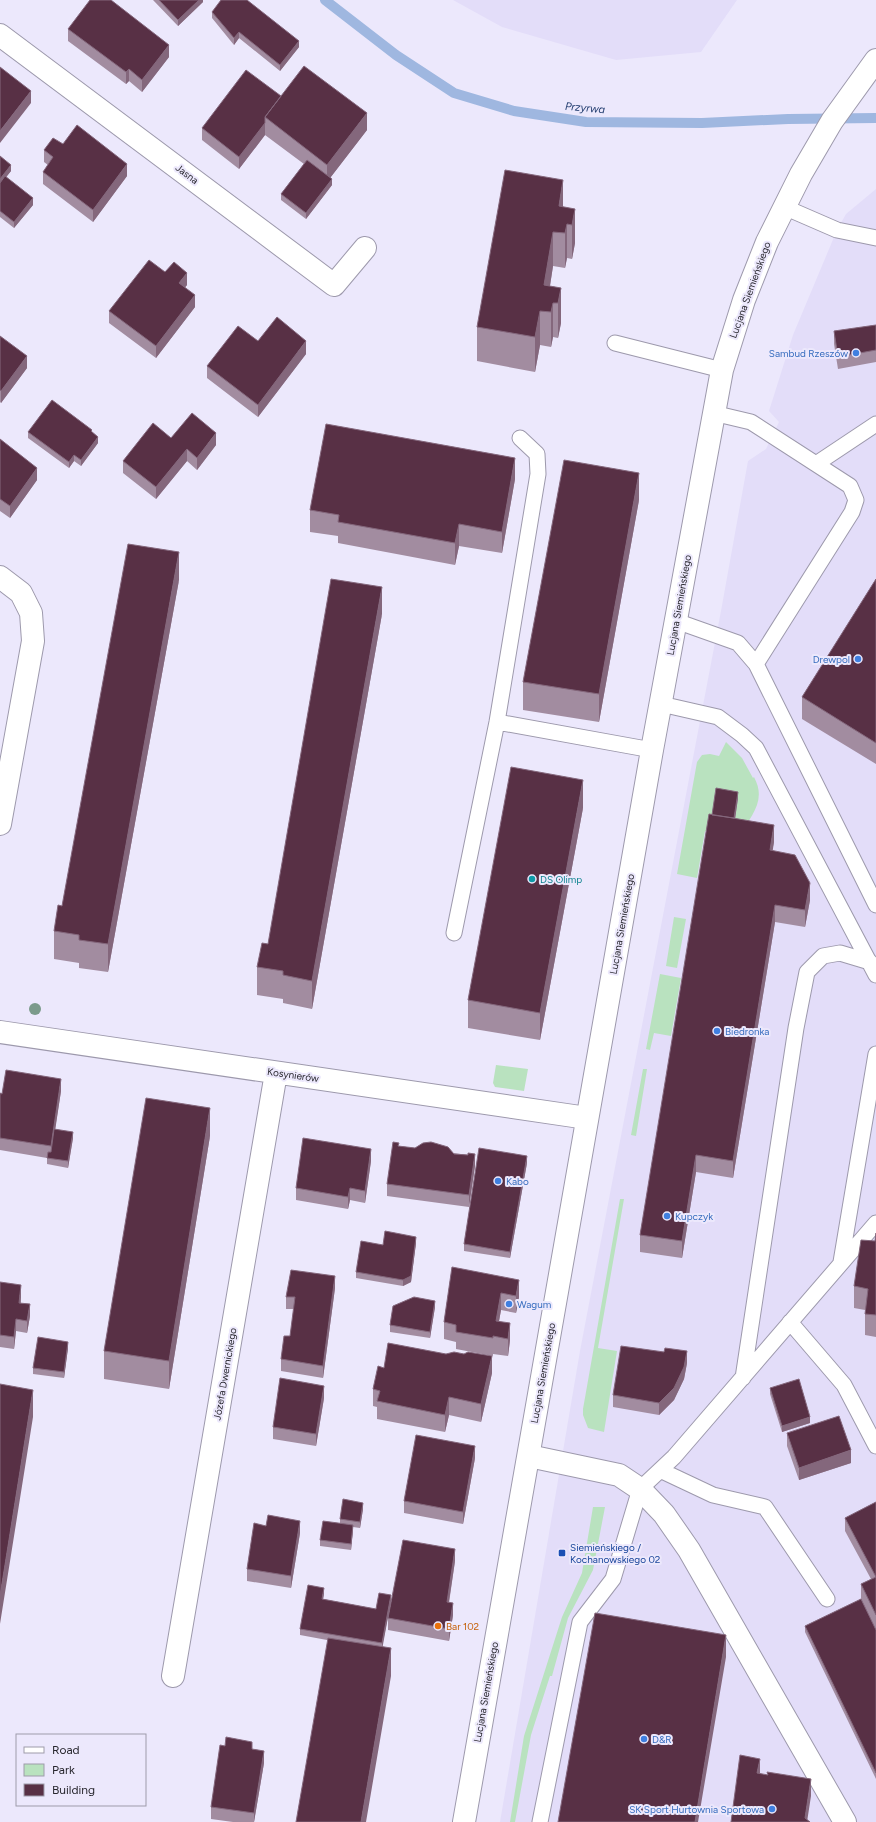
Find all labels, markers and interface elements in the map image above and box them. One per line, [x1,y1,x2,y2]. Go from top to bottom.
water label: Przyrwa [565,100,606,116]
street label: Jasna [173,161,201,187]
street label: Lucjana Siemieńskiego [726,240,774,340]
place label: Sambud Rzeszów [769,347,848,360]
marker: Sambud Rzeszów [851,348,861,358]
street label: Lucjana Siemieńskiego [664,554,694,656]
place label: Drewpol [813,653,850,666]
marker: Drewpol [853,654,863,664]
place label: DS Olimp [540,873,582,886]
street label: Lucjana Siemieńskiego [607,873,637,975]
marker: DS Olimp [527,874,537,884]
place label: Biedronka [725,1025,769,1038]
marker: Biedronka [712,1026,722,1036]
street label: Kosynierów [266,1065,320,1085]
place label: Kabo [506,1175,529,1188]
marker: Kabo [493,1176,503,1186]
place label: Kupczyk [675,1210,713,1223]
marker: Kupczyk [662,1211,672,1221]
place label: Wagum [517,1298,551,1311]
marker: Wagum [504,1299,514,1309]
street label: Lucjana Siemieńskiego [528,1322,558,1424]
street label: Józefa Dwernickiego [210,1327,240,1421]
place label: Siemieńskiego / Kochanowskiego 02 [570,1541,660,1566]
marker: Siemieńskiego / Kochanowskiego 02 [557,1548,567,1558]
place label: Bar 102 [446,1620,479,1633]
marker: Bar 102 [433,1621,443,1631]
street label: Lucjana Siemieńskiego [471,1641,501,1743]
place label: D&R [652,1733,672,1746]
legend [16,1734,146,1806]
marker: D&R [639,1734,649,1744]
text: Road [52,1743,80,1757]
text: Park [52,1763,75,1777]
text: Building [52,1783,95,1797]
place label: SK Sport Hurtownia Sportowa [629,1803,764,1816]
marker: SK Sport Hurtownia Sportowa [767,1804,777,1814]

